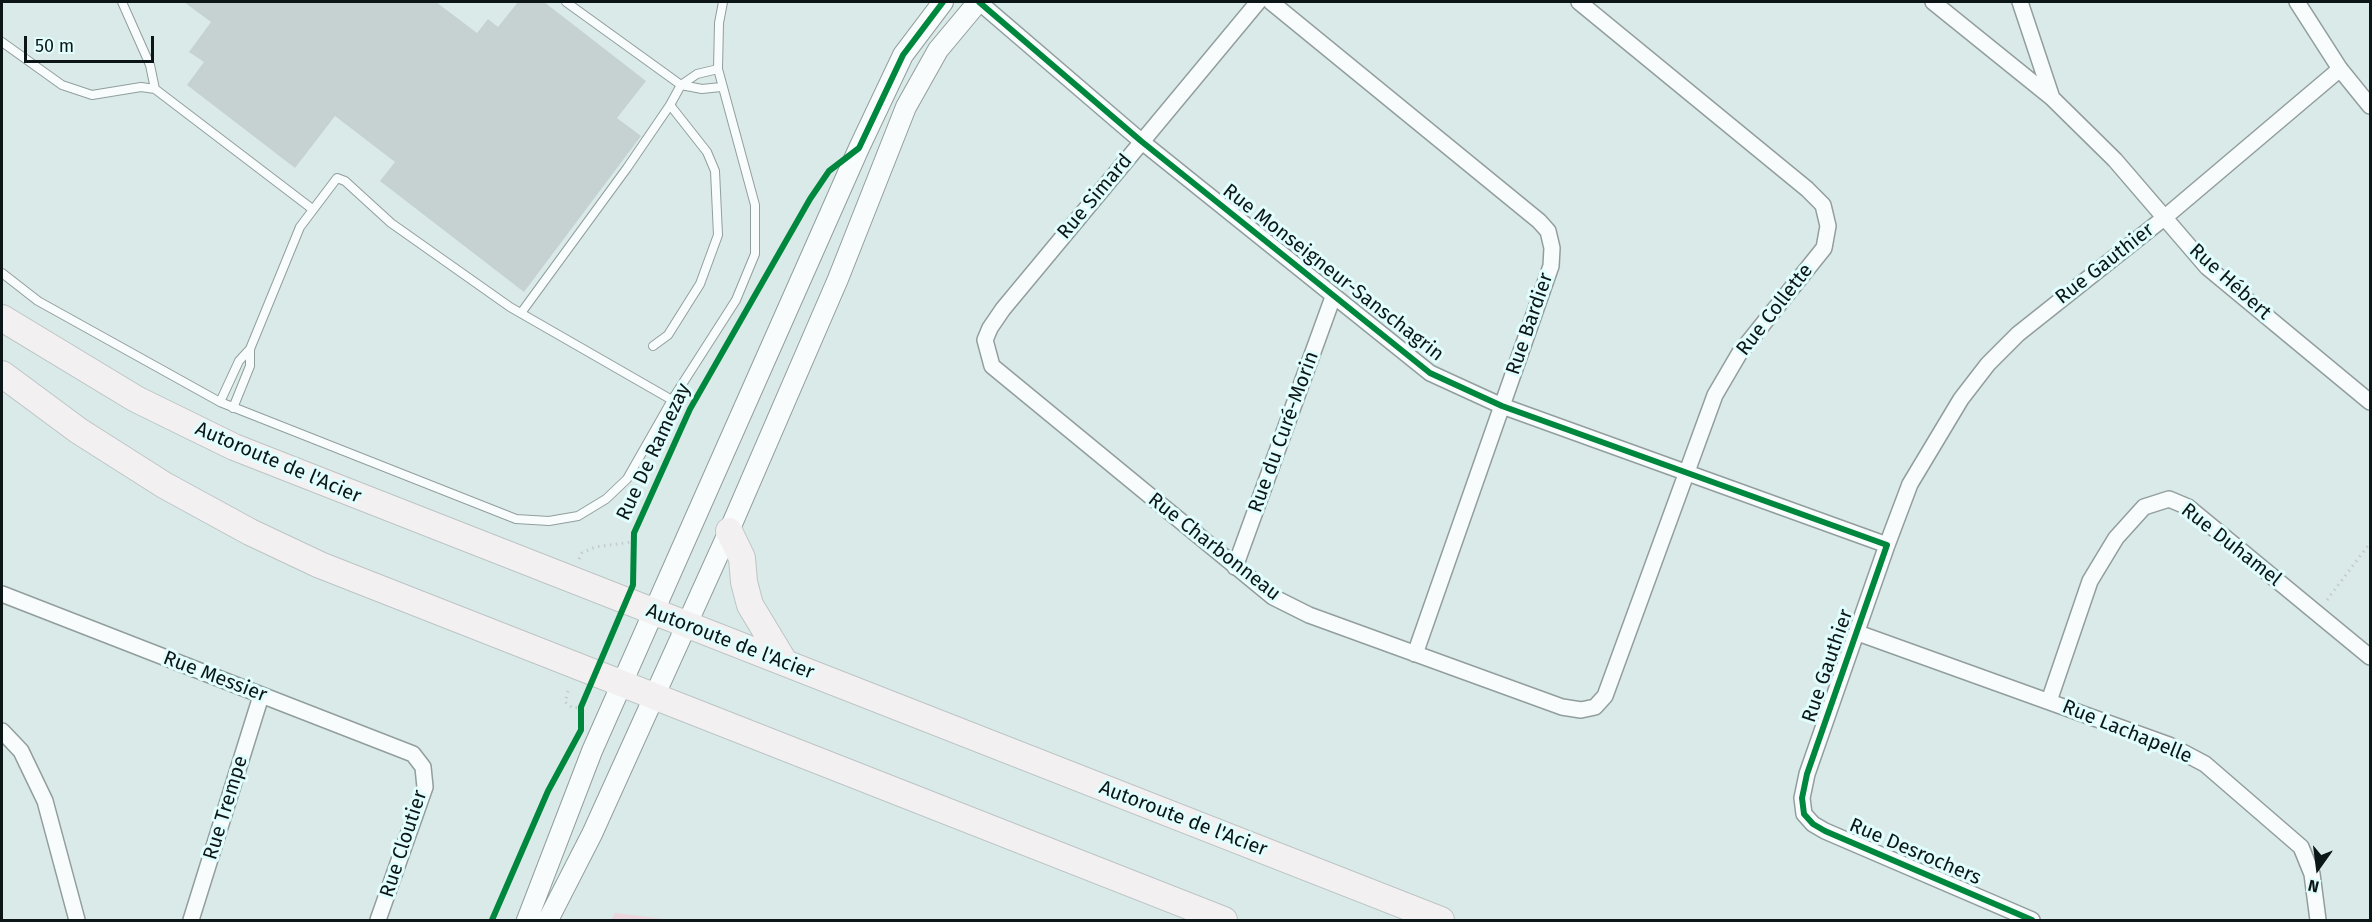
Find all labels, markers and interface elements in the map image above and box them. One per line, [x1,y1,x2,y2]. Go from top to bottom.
scale bar [27,24,158,62]
text: 50 m [35,35,74,57]
street label: Rue Simard [1053,150,1137,244]
street label: Rue Monseigneur-Sanschagrin [1218,179,1448,367]
street label: Rue Gauthier [2051,218,2159,310]
street label: Rue Hébert [2184,239,2276,325]
street label: Rue Collette [1732,259,1818,361]
street label: Rue Bardier [1501,270,1559,378]
street label: Rue du Curé-Morin [1244,348,1324,516]
street label: Rue De Ramezay [612,380,696,524]
street label: Autoroute de l'Acier [191,417,365,509]
street label: Rue Charbonneau [1143,488,1285,606]
street label: Rue Duhamel [2176,498,2286,592]
street label: Autoroute de l'Acier [643,599,817,685]
street label: Rue Gauthier [1797,606,1859,726]
street label: Rue Messier [160,646,270,708]
street label: Rue Lachapelle [2059,695,2195,769]
street label: Rue Trempe [199,753,253,863]
street label: Autoroute de l'Acier [1096,776,1270,862]
street label: Rue Cloutier [375,787,433,901]
street label: Rue Desrochers [1846,813,1984,891]
north arrow [2288,838,2348,898]
text: N [2306,875,2321,896]

